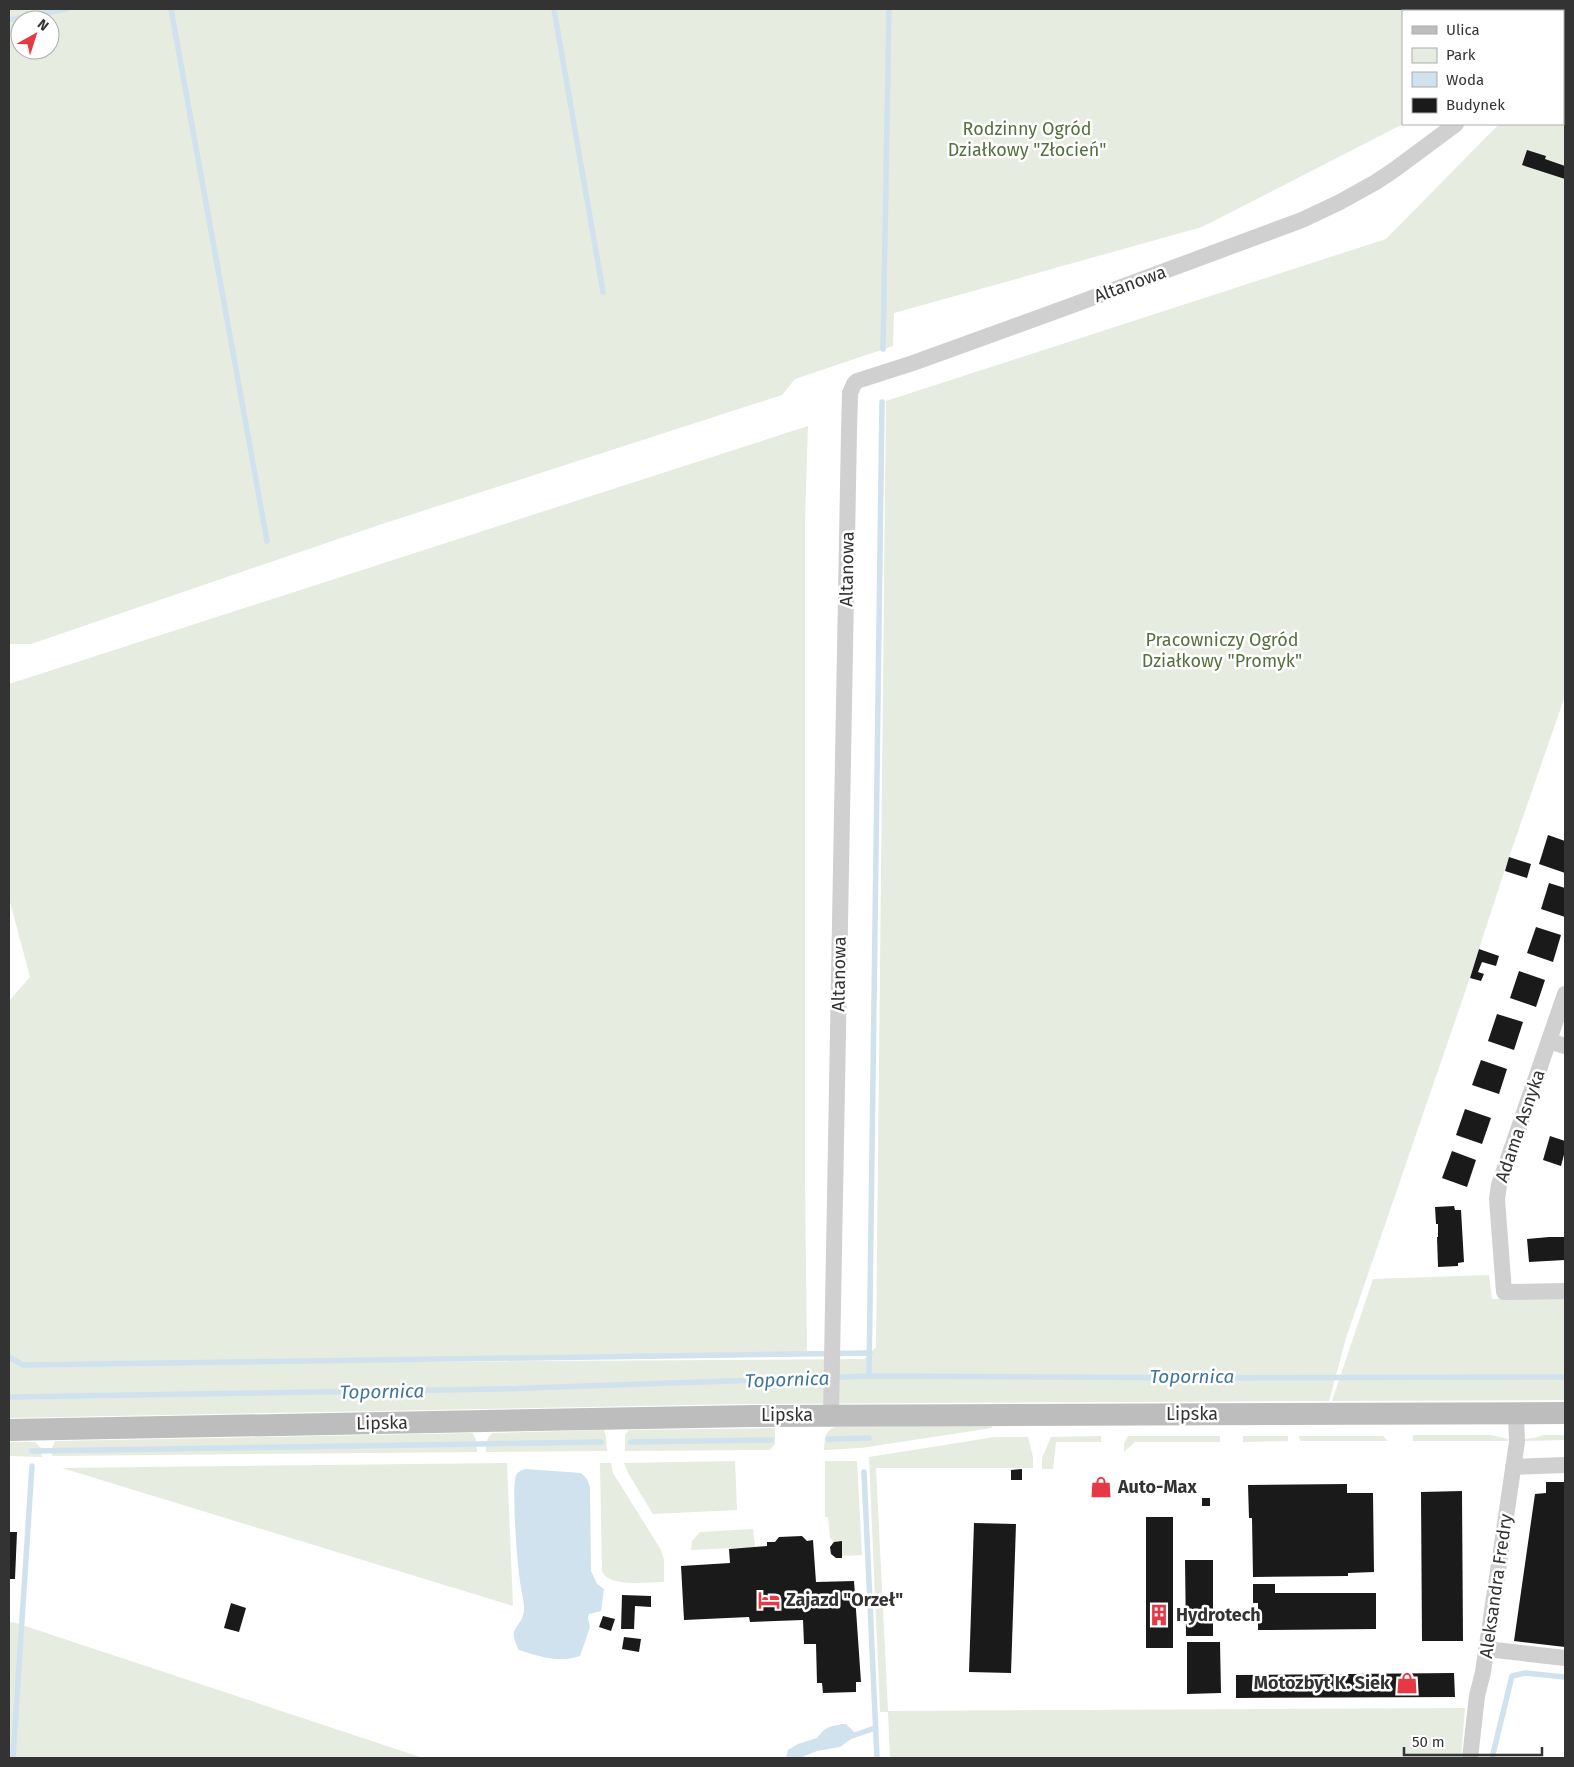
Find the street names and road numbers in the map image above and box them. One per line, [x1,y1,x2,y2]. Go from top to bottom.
street label: Altanowa [1091,261,1169,307]
street label: Altanowa [835,531,859,607]
street label: Altanowa [827,936,851,1012]
street label: Adama Asnyka [1490,1067,1550,1185]
street label: Lipska [1166,1403,1218,1425]
street label: Lipska [761,1404,813,1426]
street label: Lipska [356,1412,408,1434]
street label: Aleksandra Fredry [1475,1512,1517,1660]

